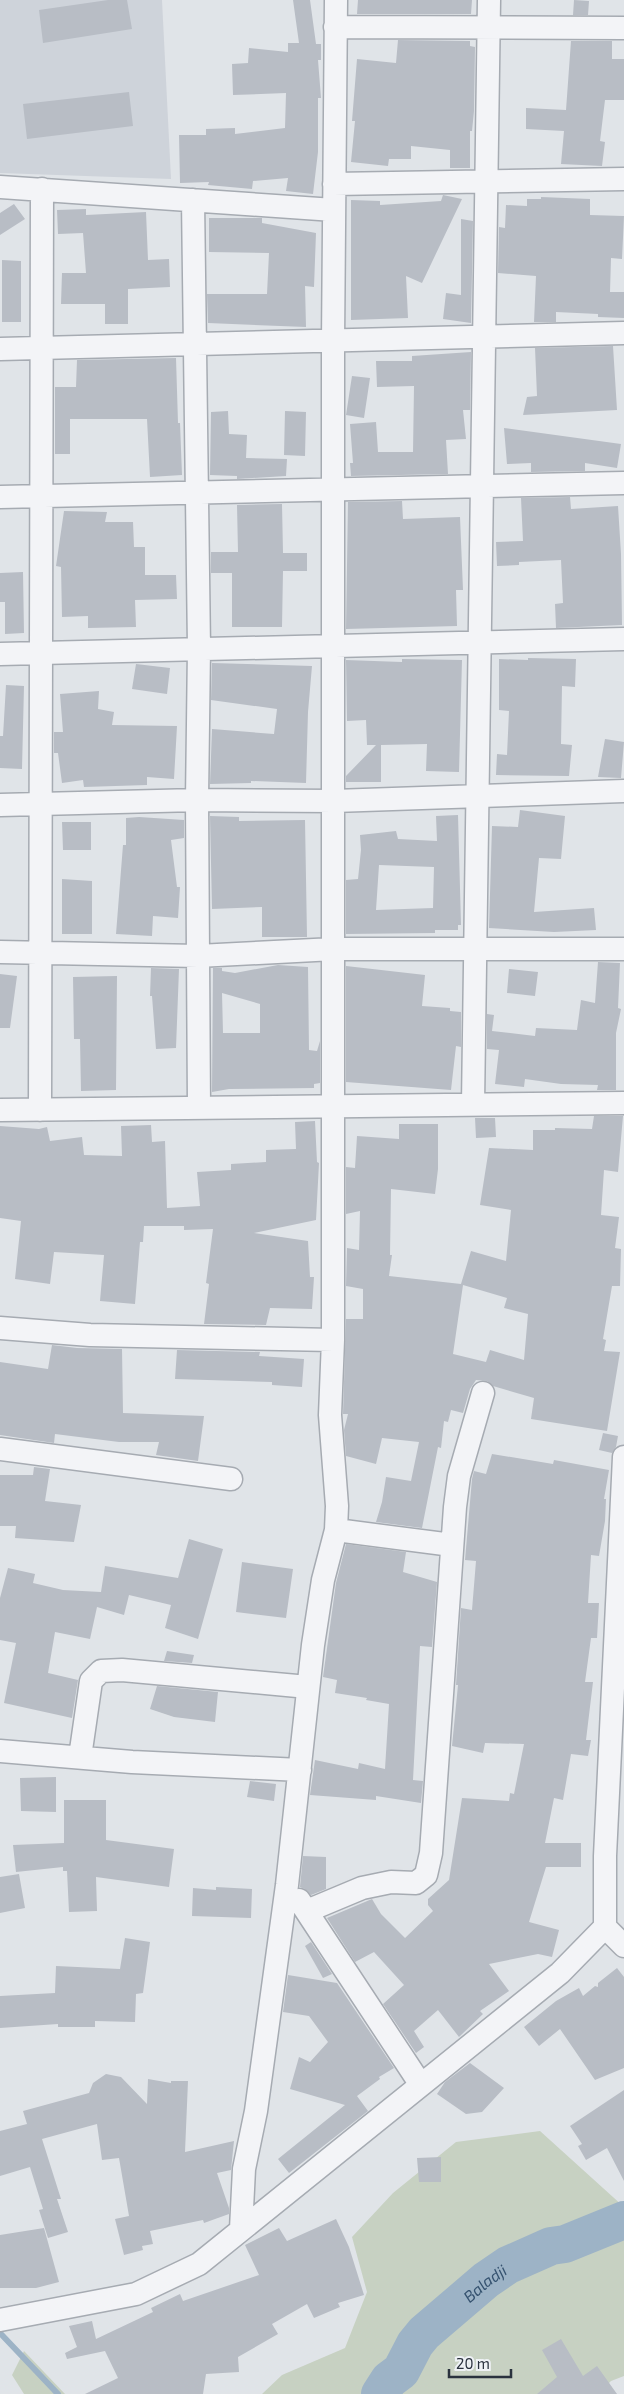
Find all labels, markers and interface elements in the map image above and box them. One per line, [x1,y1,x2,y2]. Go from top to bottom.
water label: Baladji [459,2260,510,2305]
scale bar [449,2346,512,2378]
text: 20 m [456,2354,490,2372]

